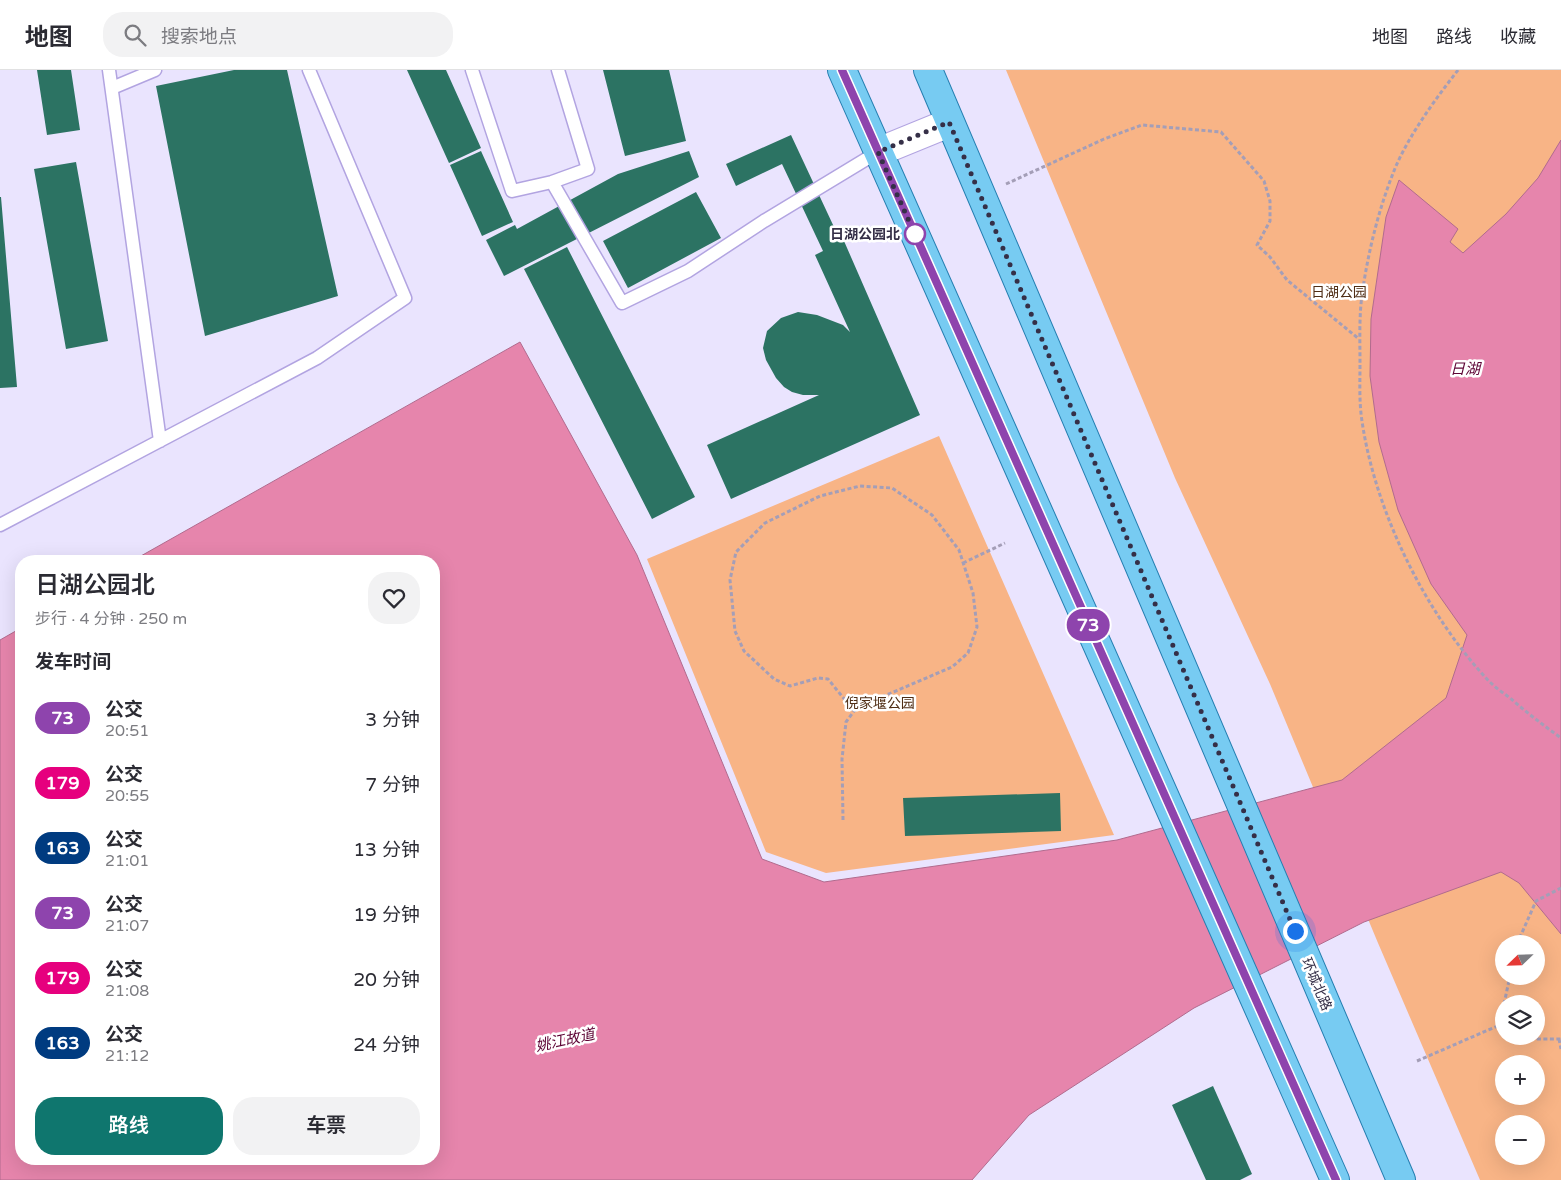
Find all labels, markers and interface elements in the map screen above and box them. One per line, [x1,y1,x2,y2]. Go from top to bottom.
search box [103,12,453,57]
icon: search [121,21,149,49]
text: 地图 [25,23,73,52]
text: 搜索地点 [161,26,237,48]
text: 地图 [1372,26,1408,48]
text: 路线 [1436,26,1472,48]
text: 收藏 [1500,26,1536,48]
marker: 日湖公园北 [904,223,926,245]
place label: 日湖公园北 [830,226,900,243]
park label: 日湖公园 [1311,284,1367,301]
water label: 日湖 [1450,360,1482,378]
text: 日湖公园北 [35,571,155,600]
button: heart [368,572,420,624]
text: 步行 · 4 分钟 · 250 m [35,609,187,629]
line badge: 73 [1066,609,1110,641]
text: 73 [1077,614,1099,636]
text: 发车时间 [35,651,111,673]
park label: 倪家堰公园 [845,695,915,712]
text: 公交 [105,699,143,721]
text: 73 [51,707,74,729]
text: 3 分钟 [365,709,420,731]
text: 20:51 [105,721,149,741]
text: 公交 [105,764,143,786]
text: 179 [46,772,79,794]
text: 7 分钟 [365,774,420,796]
text: 20:55 [105,786,149,806]
text: 公交 [105,829,143,851]
text: 163 [46,837,79,859]
text: 13 分钟 [353,839,420,861]
text: 21:01 [105,851,149,871]
text: 公交 [105,894,143,916]
text: 73 [51,902,74,924]
text: 19 分钟 [353,904,420,926]
text: 21:07 [105,916,149,936]
your location [1283,919,1308,944]
north arrow [1495,935,1545,985]
map controls [1495,935,1545,1165]
street label: 环城北路 [1298,955,1335,1013]
text: 公交 [105,959,143,981]
text: 179 [46,967,79,989]
text: 20 分钟 [353,969,420,991]
text: 21:08 [105,981,149,1001]
button: layers [1495,995,1545,1045]
text: 公交 [105,1024,143,1046]
water label: 姚江故道 [534,1025,598,1055]
text: 163 [46,1032,79,1054]
text: 24 分钟 [353,1034,420,1056]
text: 21:12 [105,1046,149,1066]
button: + [1495,1055,1545,1105]
button: 路线 [35,1097,223,1155]
button: 车票 [233,1097,420,1155]
button: − [1495,1115,1545,1165]

